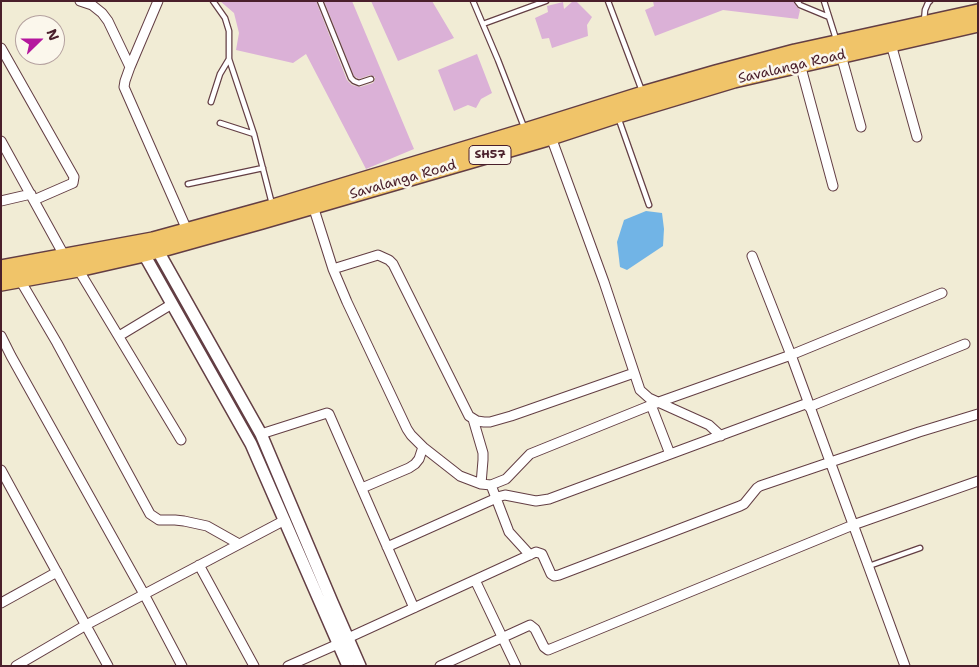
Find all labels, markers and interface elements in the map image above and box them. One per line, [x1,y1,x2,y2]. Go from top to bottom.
north arrow [15,15,65,65]
text: N [43,26,63,43]
street label: Savalanga Road [736,46,848,88]
road number: SH57 [469,146,511,164]
street label: Savalanga Road [348,157,458,203]

